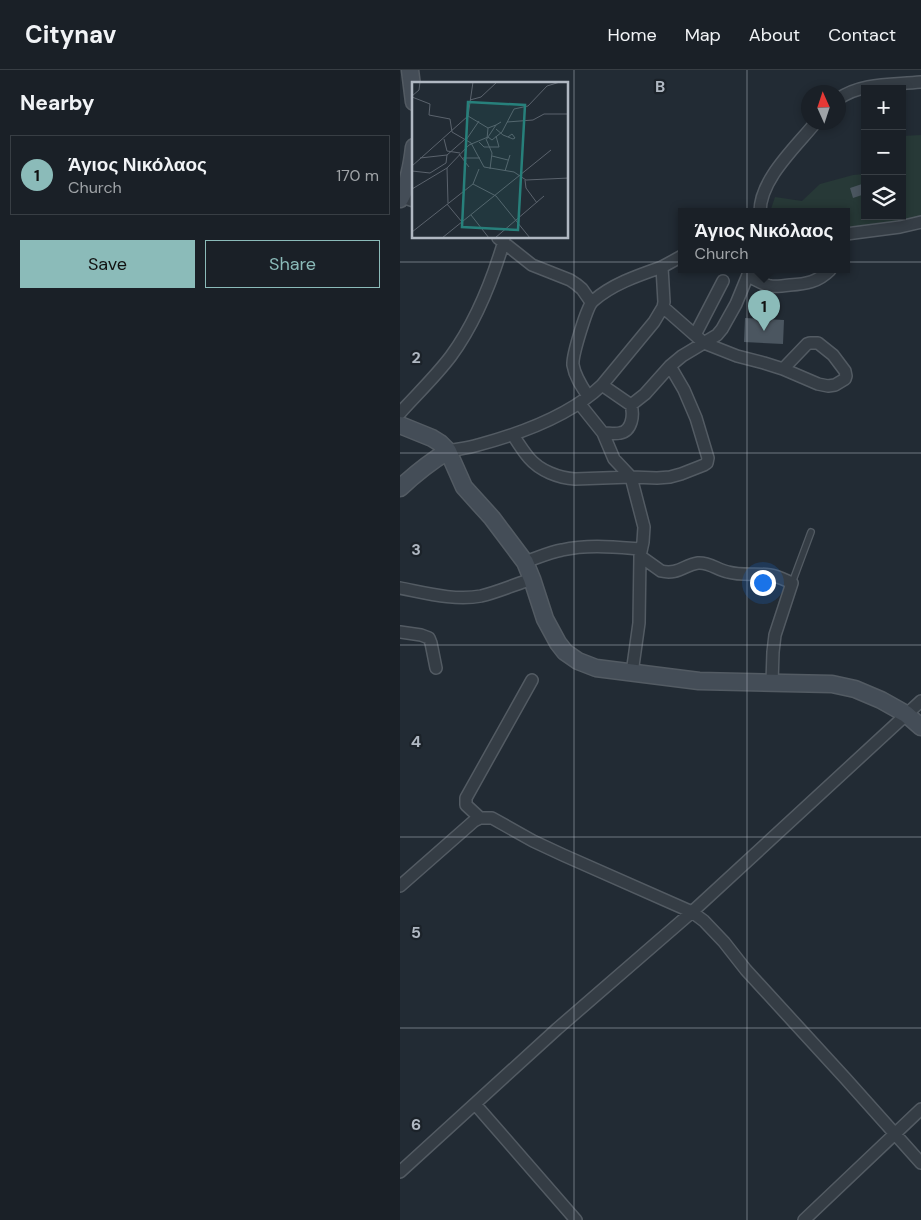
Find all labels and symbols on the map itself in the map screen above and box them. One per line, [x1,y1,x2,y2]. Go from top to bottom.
text: B [655,76,665,97]
inset map [412,82,569,239]
north arrow [801,85,846,130]
pin: 1 [748,290,780,331]
text: 2 [411,347,421,368]
text: 3 [411,539,421,560]
your location [750,570,776,596]
text: 4 [411,731,421,752]
text: 5 [411,922,421,943]
text: 6 [411,1114,421,1135]

